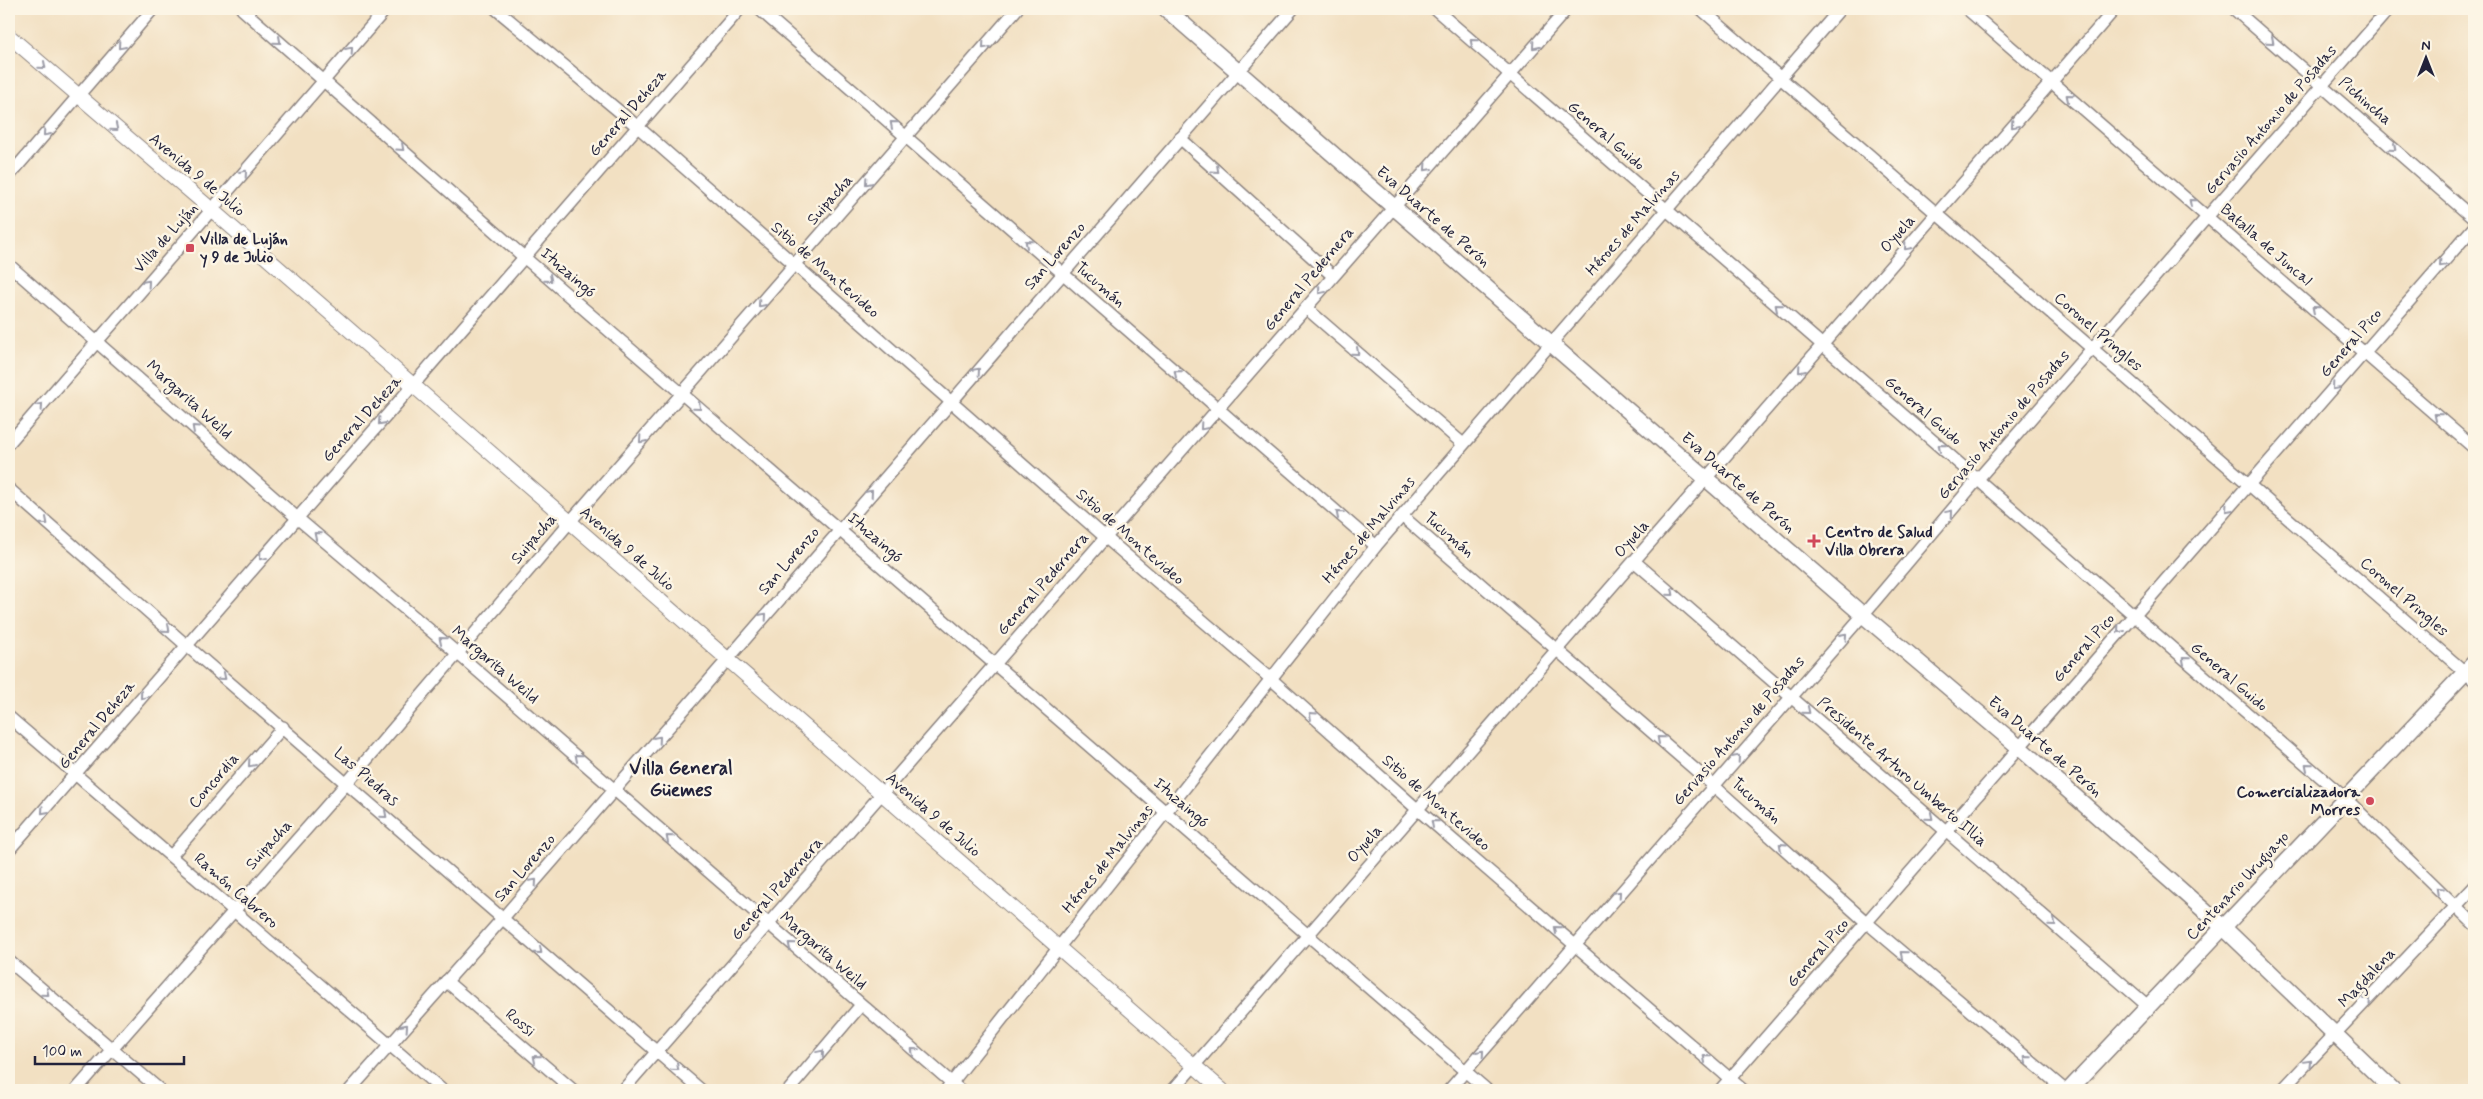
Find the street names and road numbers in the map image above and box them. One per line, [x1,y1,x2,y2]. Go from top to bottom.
street label: Gervasio Antonio de Posadas [2200,41,2342,199]
street label: General Deheza [584,64,672,161]
street label: Pichincha [2334,72,2396,130]
street label: General Guido [1563,97,1649,175]
street label: Avenida 9 de Julio [145,129,250,222]
street label: Eva Duarte de Perón [1372,162,1494,272]
street label: Héroes de Malvinas [1581,165,1685,281]
street label: Suipacha [802,170,858,230]
street label: Villa de Luján [129,198,203,278]
street label: Batalla de Juncal [2216,199,2316,291]
street label: Oyuela [1876,211,1920,257]
street label: Sitio de Montevideo [766,217,884,323]
street label: San Lorenzo [1020,217,1090,294]
street label: General Pedernera [1259,222,1359,336]
street label: Ituzaingó [535,243,600,304]
street label: Tucumán [1070,257,1130,313]
street label: Coronel Pringles [2049,288,2147,377]
street label: General Pico [2315,304,2387,382]
street label: Gervasio Antonio de Posadas [1933,346,2075,504]
street label: Margarita Weild [141,356,237,445]
street label: General Deheza [317,371,407,467]
street label: General Guido [1880,372,1966,450]
street label: Eva Duarte de Perón [1677,428,1799,538]
street label: Héroes de Malvinas [1318,472,1420,588]
street label: Sitio de Montevideo [1071,484,1189,590]
street label: Avenida 9 de Julio [575,502,679,596]
street label: Tucumán [1419,507,1479,563]
street label: Ituzaingó [842,508,907,569]
street label: Suipacha [506,509,562,569]
street label: Oyuela [1610,516,1654,562]
street label: San Lorenzo [754,522,824,599]
street label: General Pedernera [992,528,1094,640]
street label: Coronel Pringles [2355,553,2453,642]
street label: General Pico [2048,609,2120,687]
street label: Margarita Weild [446,621,543,710]
street label: General Guido [2186,638,2272,716]
street label: Gervasio Antonio de Posadas [1668,652,1810,810]
street label: General Deheza [54,676,141,774]
street label: Presidente Arturo Umberto Illia [1813,692,1991,852]
street label: Eva Duarte de Perón [1984,692,2106,802]
street label: Las Piedras [329,743,403,811]
street label: Concordia [184,749,244,813]
street label: Sitio de Montevideo [1377,750,1495,856]
street label: Avenida 9 de Julio [881,768,985,862]
street label: Ituzaingó [1148,773,1213,834]
street label: Tucumán [1727,773,1785,829]
street label: Héroes de Malvinas [1058,800,1158,918]
street label: Suipacha [241,816,297,874]
street label: Oyuela [1343,821,1387,867]
street label: Centenario Uruguayo [2182,827,2295,946]
street label: San Lorenzo [490,829,560,906]
street label: General Pedernera [726,833,828,945]
street label: Ramón Cabrero [189,849,283,934]
street label: Margarita Weild [774,907,871,996]
street label: General Pico [1782,914,1854,992]
street label: Magdalena [2334,944,2401,1013]
street label: Rossi [501,1004,539,1042]

